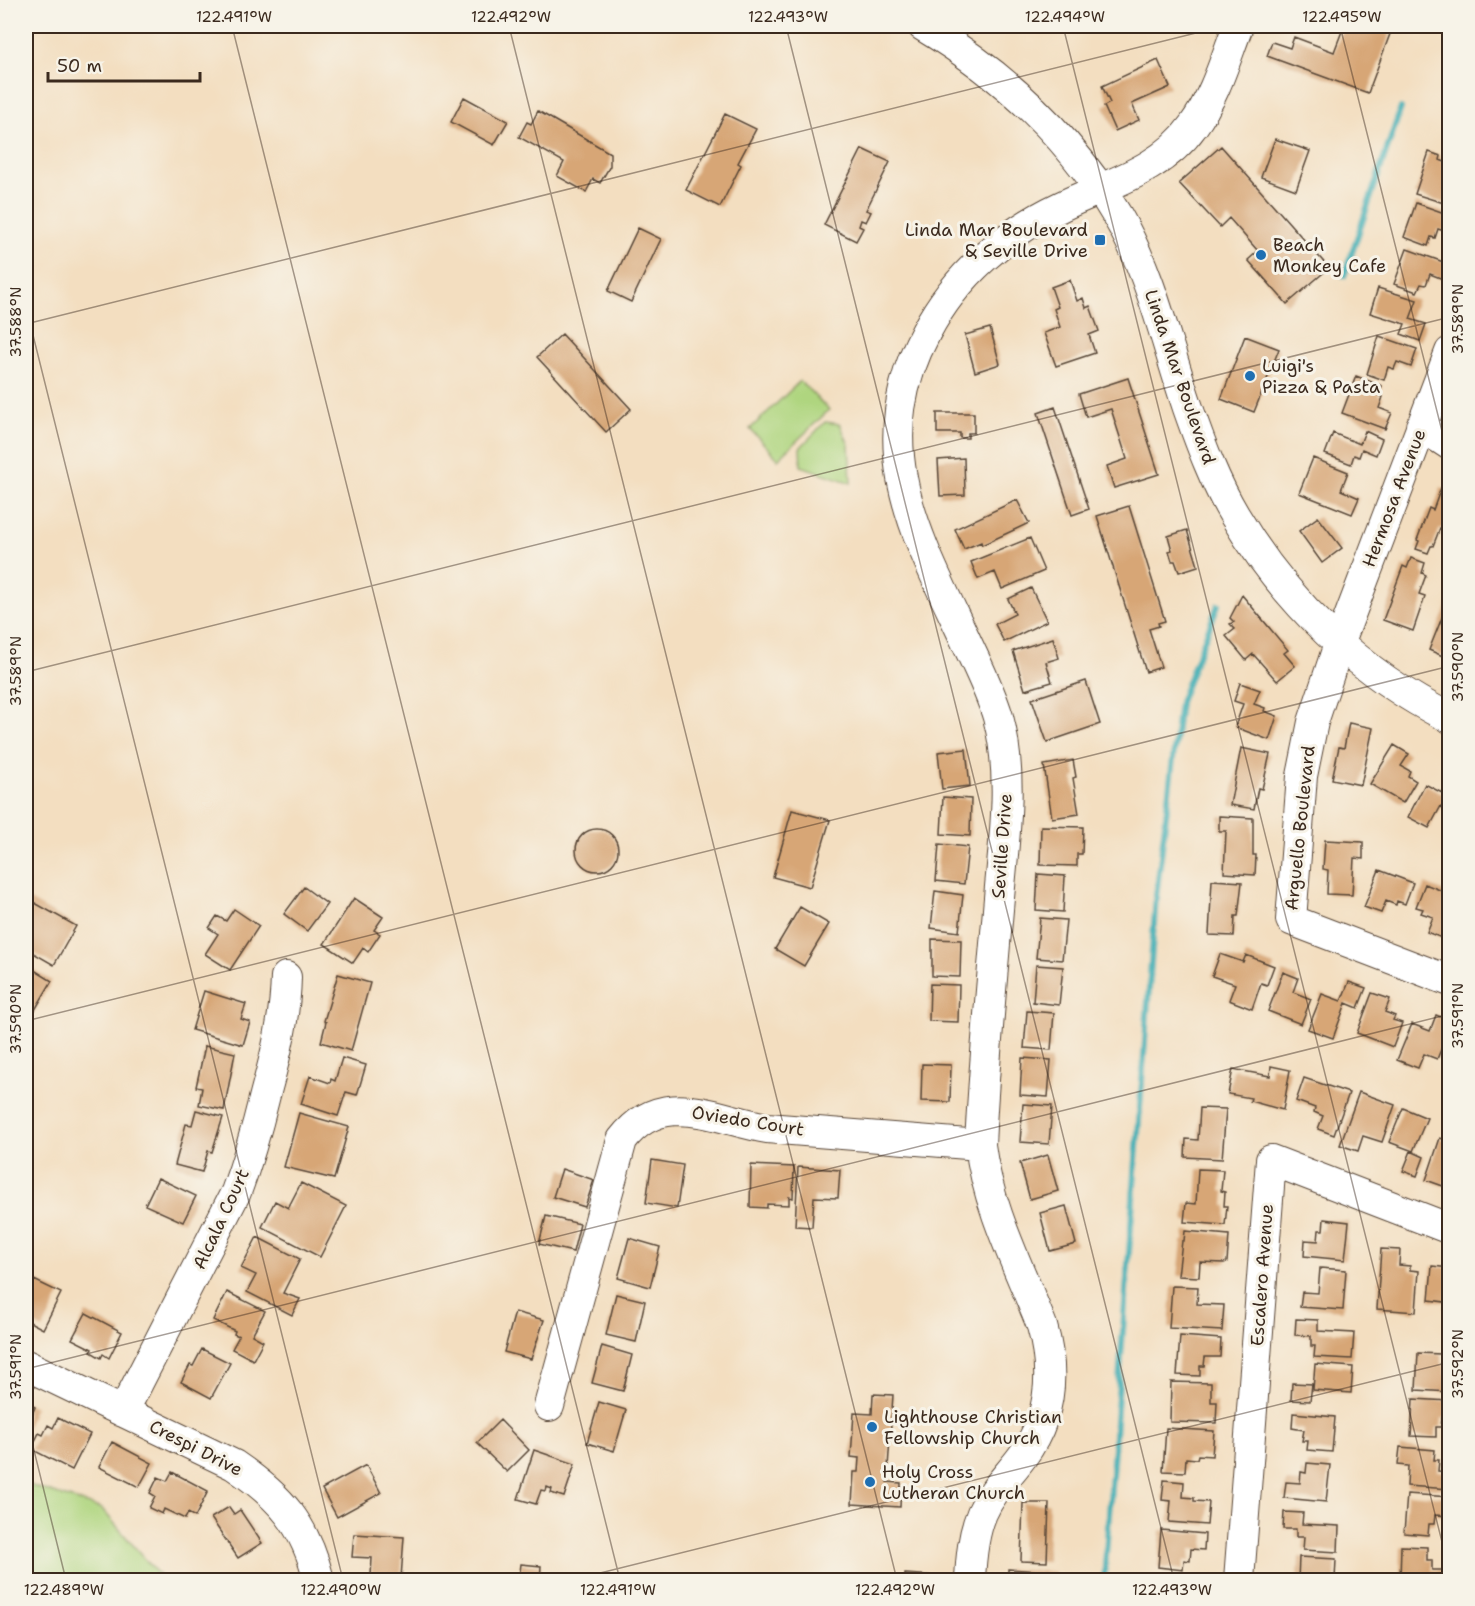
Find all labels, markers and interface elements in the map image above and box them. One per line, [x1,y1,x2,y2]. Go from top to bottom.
text: 122.491°W [196,7,272,27]
text: 122.492°W [471,7,551,27]
text: 122.493°W [748,7,828,27]
text: 122.494°W [1025,7,1105,27]
text: 122.495°W [1302,7,1382,27]
scale bar [48,45,200,83]
text: 50 m [57,54,102,78]
place label: Linda Mar Boulevard & Seville Drive [905,218,1088,263]
marker: Linda Mar Boulevard & Seville Drive [1093,233,1107,247]
place label: Beach Monkey Cafe [1273,233,1386,278]
marker: Beach Monkey Cafe [1254,248,1268,262]
text: 37.589°N [1448,284,1468,354]
street label: Linda Mar Boulevard [1139,286,1221,468]
text: 37.588°N [6,287,26,357]
place label: Luigi's Pizza & Pasta [1262,354,1380,399]
marker: Luigi's Pizza & Pasta [1243,369,1257,383]
street label: Hermosa Avenue [1357,425,1431,571]
text: 37.590°N [1448,632,1468,702]
text: 37.589°N [6,636,26,706]
street label: Arguello Boulevard [1279,744,1321,912]
street label: Seville Drive [986,793,1018,899]
text: 37.591°N [1448,983,1468,1049]
text: 37.590°N [6,984,26,1054]
street label: Oviedo Court [690,1100,806,1142]
street label: Alcala Court [187,1165,255,1273]
street label: Escalero Avenue [1245,1203,1279,1347]
text: 37.592°N [1448,1329,1468,1399]
text: 37.591°N [6,1334,26,1400]
place label: Lighthouse Christian Fellowship Church [884,1405,1062,1450]
street label: Crespi Drive [145,1414,247,1482]
marker: Lighthouse Christian Fellowship Church [865,1420,879,1434]
place label: Holy Cross Lutheran Church [882,1460,1025,1505]
marker: Holy Cross Lutheran Church [863,1475,877,1489]
text: 122.489°W [24,1580,104,1600]
text: 122.490°W [301,1580,381,1600]
text: 122.491°W [580,1580,656,1600]
text: 122.492°W [855,1580,935,1600]
text: 122.493°W [1132,1580,1212,1600]

